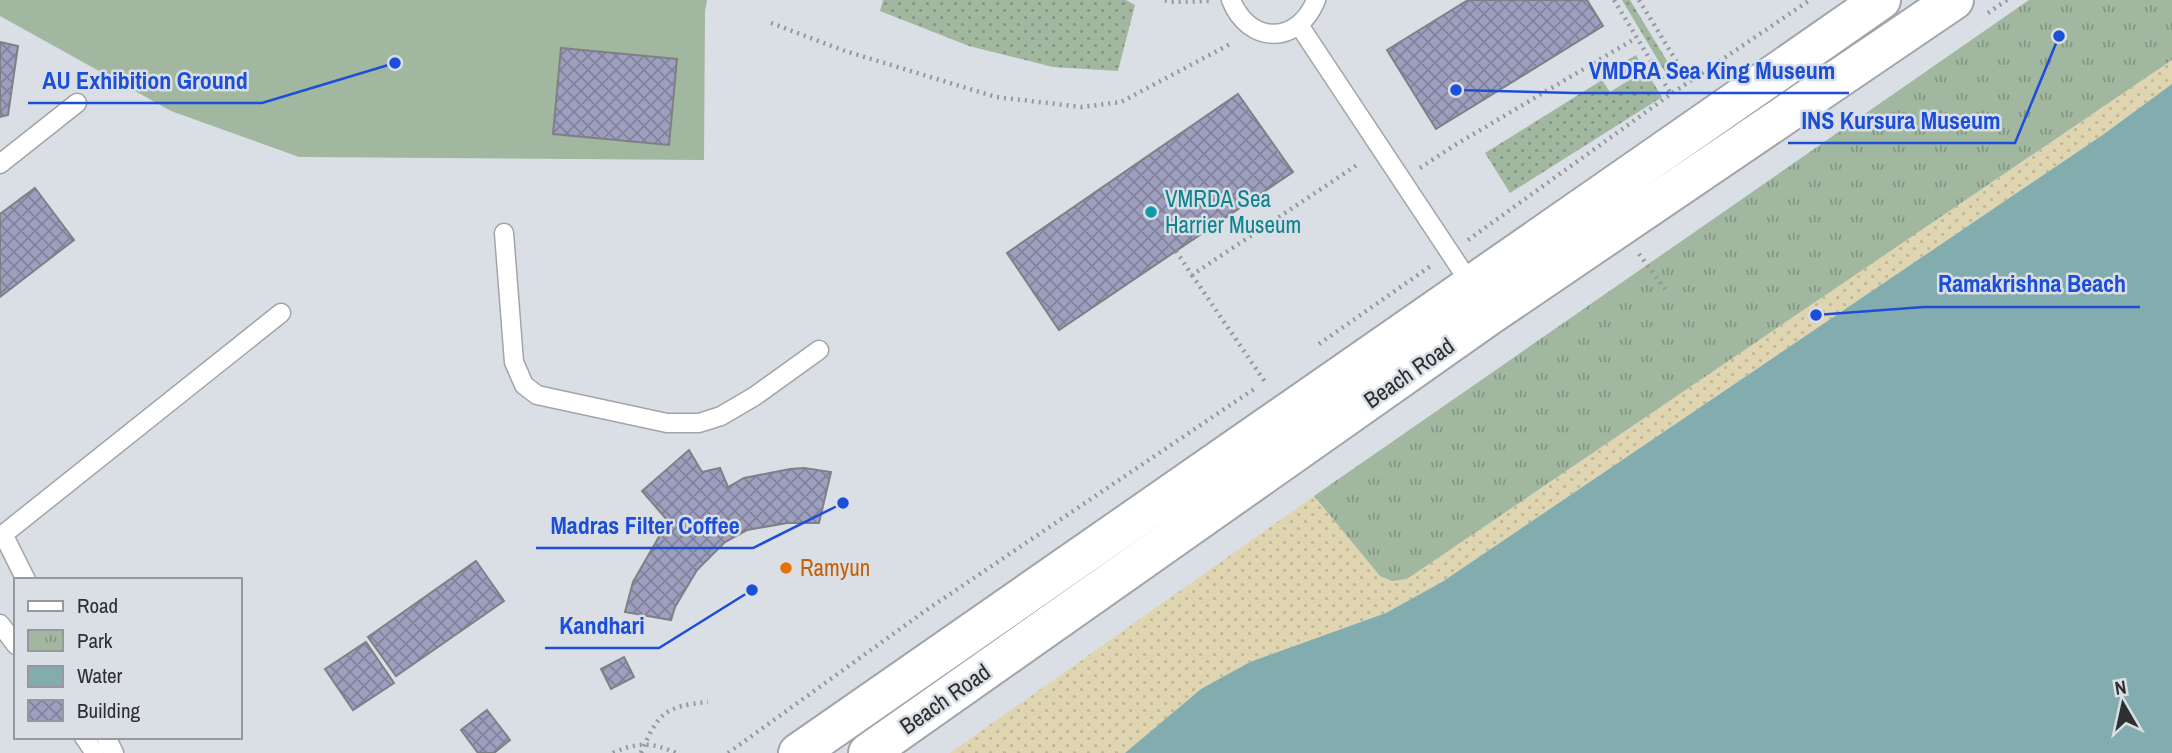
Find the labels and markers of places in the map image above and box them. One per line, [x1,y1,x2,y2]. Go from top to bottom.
callout: VMDRA Sea King Museum [1574,48,1849,93]
callout: AU Exhibition Ground [28,58,262,103]
callout: INS Kursura Museum [1788,98,2015,143]
place label: VMRDA Sea Harrier Museum [1165,183,1301,240]
marker: VMRDA Sea Harrier Museum [1143,204,1159,220]
callout: Ramakrishna Beach [1924,262,2140,307]
callout: Madras Filter Coffee [536,503,753,548]
place label: Ramyun [800,552,870,583]
marker: Ramyun [778,560,794,576]
callout: Kandhari [545,603,659,648]

